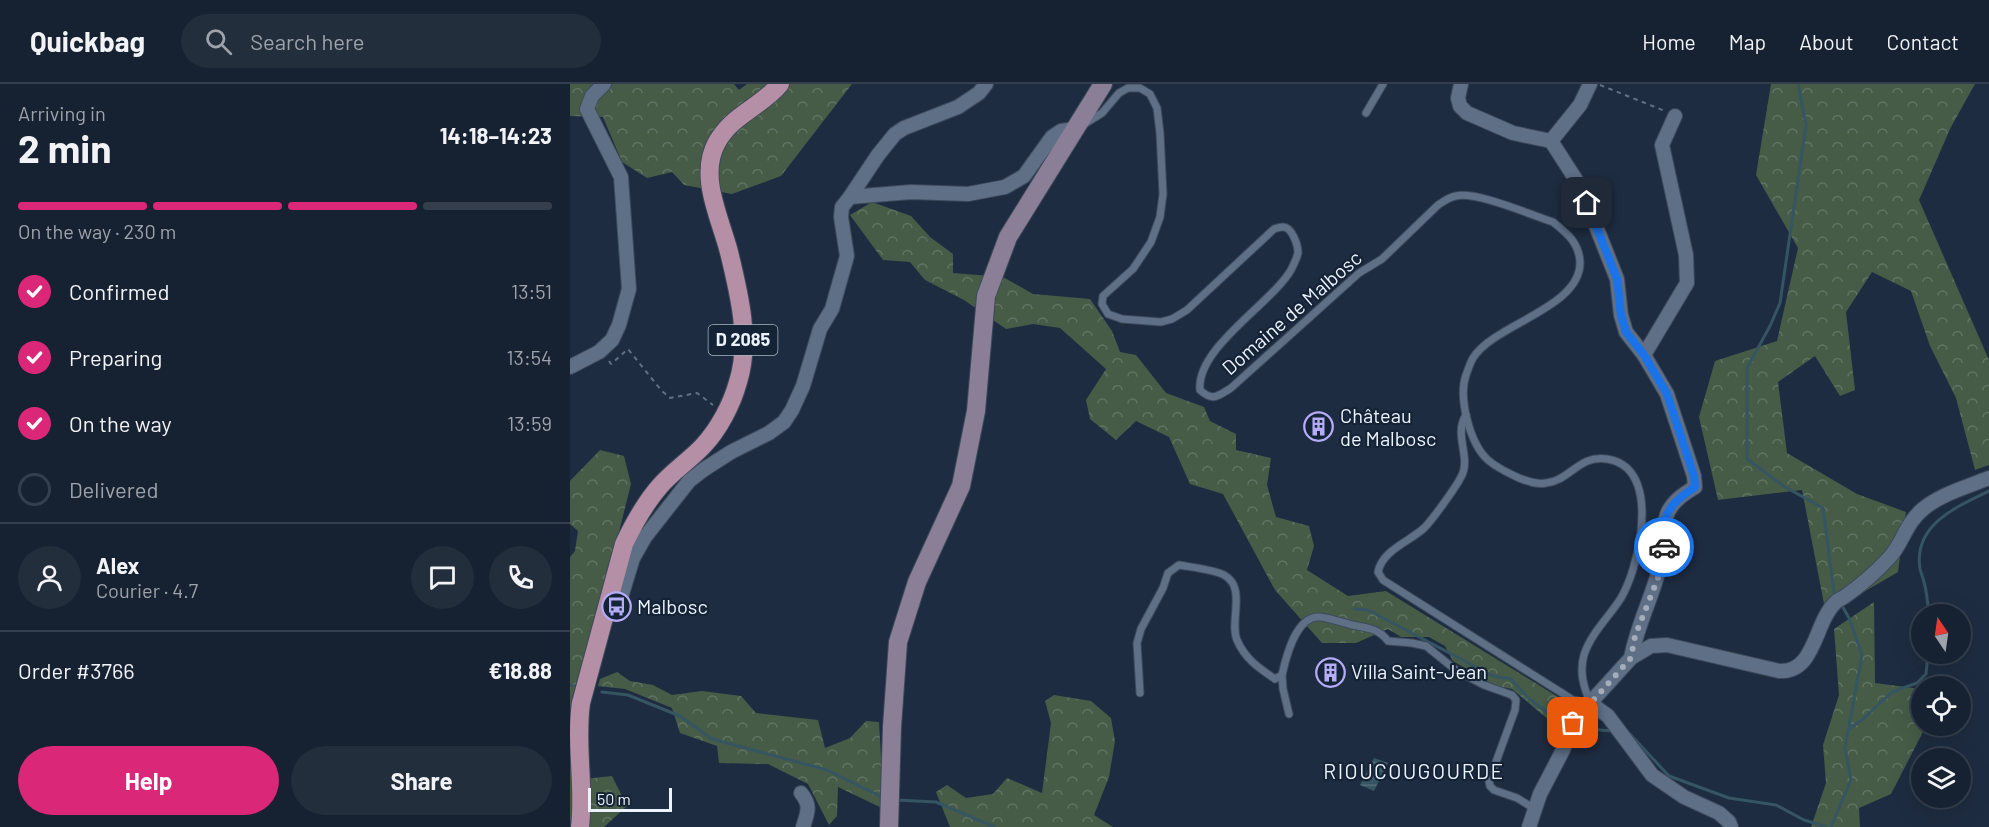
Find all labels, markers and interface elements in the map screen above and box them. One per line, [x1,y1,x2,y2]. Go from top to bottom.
search box [181,14,601,68]
text: Quickbag [30,24,145,58]
icon: search [202,25,235,58]
text: Search here [250,28,365,54]
text: Home [1642,29,1696,54]
text: Map [1729,29,1766,54]
text: About [1799,29,1854,54]
text: Contact [1887,29,1959,54]
text: Arriving in [18,101,106,125]
text: 14:18–14:23 [440,122,552,148]
text: 2 min [18,124,111,171]
pin [1561,177,1612,228]
icon: home [1570,186,1603,219]
text: On the way · 230 m [18,219,176,243]
street label: Domaine de Malbosc [1217,245,1366,379]
icon: check [18,275,51,308]
text: Confirmed [69,278,169,304]
text: 13:51 [511,279,552,303]
road number: D 2085 [708,325,777,355]
icon: check [18,341,51,374]
text: Preparing [69,344,162,370]
text: 13:54 [507,345,552,369]
place label: Château de Malbosc [1340,403,1436,450]
icon: check [18,407,51,440]
text: On the way [69,410,172,436]
text: 13:59 [507,411,552,435]
building icon: Château de Malbosc [1303,411,1335,443]
text: Delivered [69,476,158,502]
courier [1634,517,1694,577]
icon: car [1648,531,1681,564]
button: person [18,546,81,609]
button: chat [411,546,474,609]
button: phone [489,546,552,609]
text: Alex [96,552,139,578]
text: Courier · 4.7 [96,578,198,602]
bus stop icon: Malbosc [600,591,632,623]
place label: Malbosc [637,594,708,618]
north arrow [1911,604,1971,664]
map controls [1911,604,1971,808]
building icon: Villa Saint-Jean [1314,656,1346,688]
text: Order #3766 [18,657,135,683]
text: €18.88 [489,657,552,683]
place label: Villa Saint-Jean [1351,659,1487,683]
button: locate [1911,676,1971,736]
pin [1547,697,1598,748]
icon: bag [1556,706,1589,739]
button: Help [18,746,279,815]
button: Share [291,746,552,815]
button: layers [1911,748,1971,808]
district label: RIOUCOUGOURDE [1323,758,1505,783]
scale bar [588,785,672,812]
text: 50 m [597,789,631,808]

